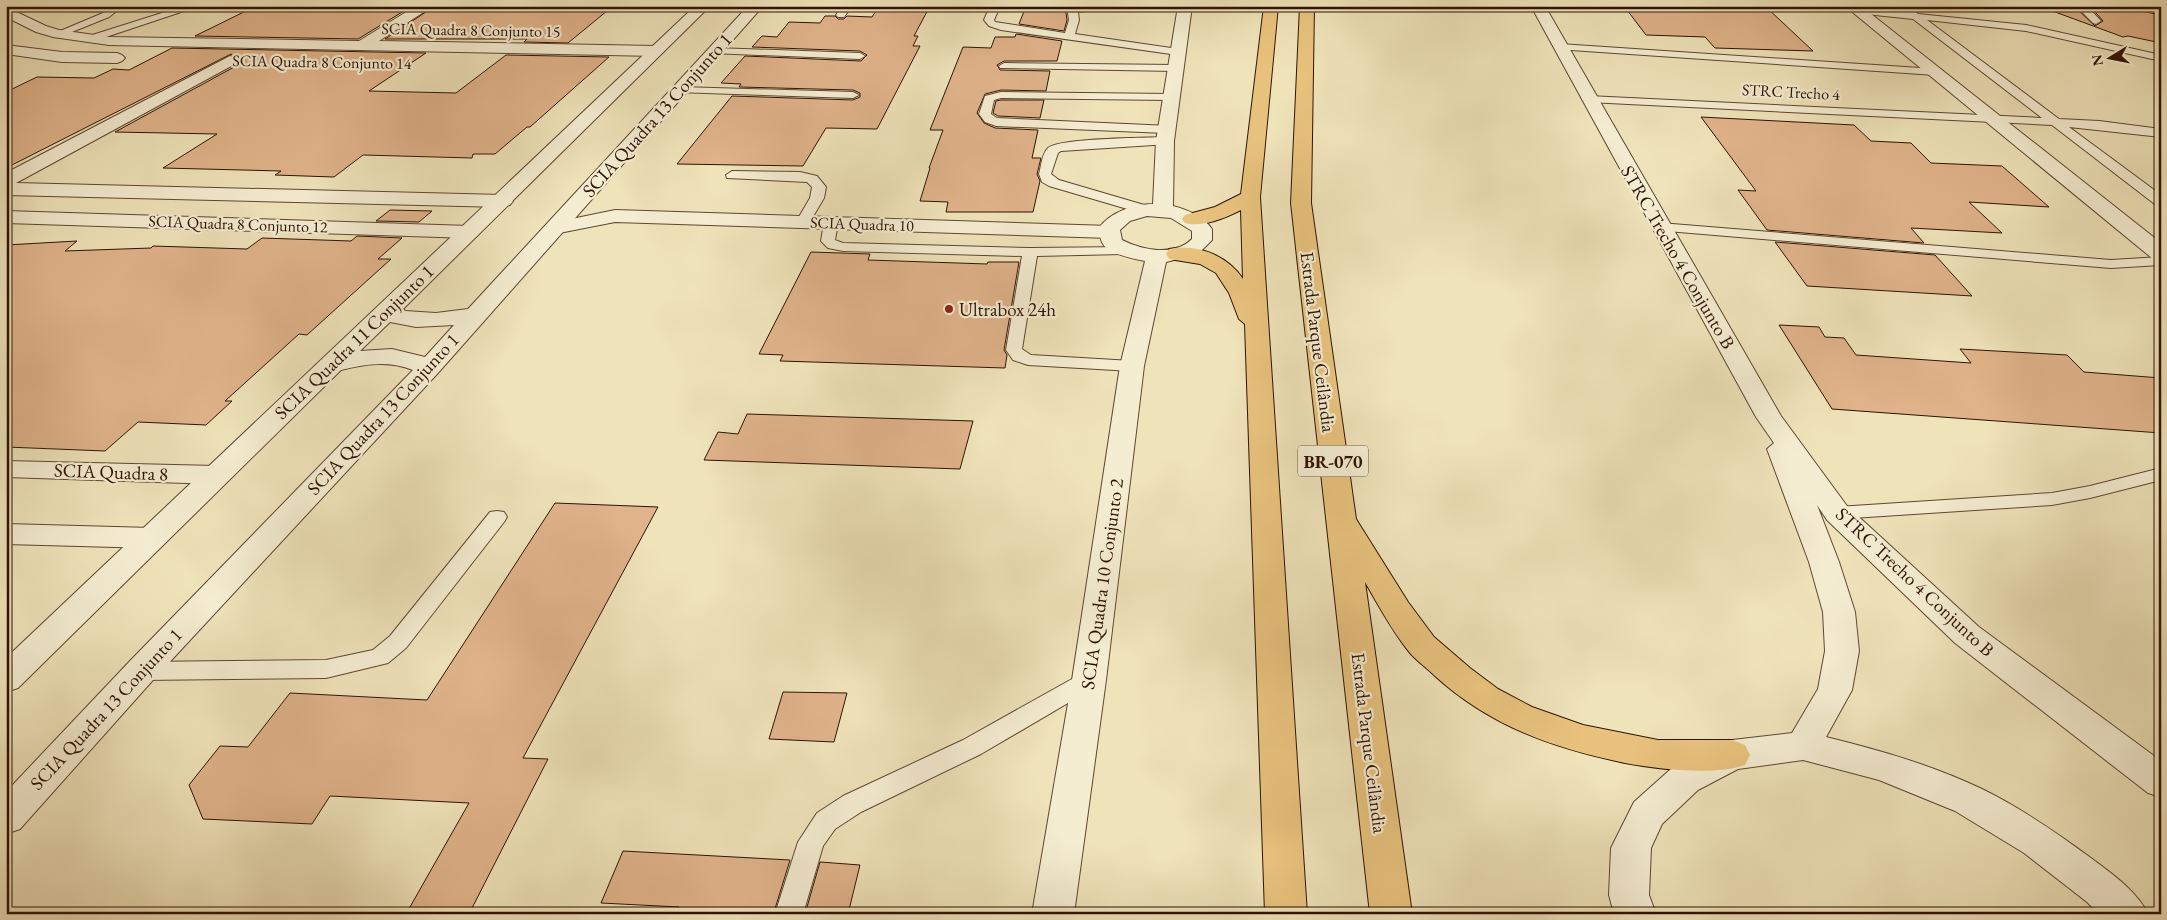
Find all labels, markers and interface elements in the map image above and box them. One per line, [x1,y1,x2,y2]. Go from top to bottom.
street label: SCIA Quadra 8 Conjunto 15 [381,18,561,42]
street label: SCIA Quadra 13 Conjunto 1 [577,28,737,202]
north arrow [2084,32,2134,82]
street label: SCIA Quadra 8 Conjunto 14 [232,50,412,74]
text: N [2087,52,2107,67]
street label: STRC Trecho 4 [1741,79,1841,105]
street label: STRC Trecho 4 Conjunto B [1615,161,1741,353]
street label: SCIA Quadra 8 Conjunto 12 [148,210,328,238]
street label: SCIA Quadra 10 [810,212,915,236]
street label: Estrada Parque Ceilândia [1295,250,1342,434]
street label: SCIA Quadra 11 Conjunto 1 [269,259,439,425]
place label: Ultrabox 24h [959,297,1056,322]
marker: Ultrabox 24h [943,303,955,315]
street label: SCIA Quadra 13 Conjunto 1 [301,328,465,500]
road number: BR-070 [1298,446,1368,476]
street label: SCIA Quadra 8 [53,458,169,486]
street label: SCIA Quadra 10 Conjunto 2 [1075,477,1129,691]
street label: STRC Trecho 4 Conjunto B [1830,502,2000,662]
street label: SCIA Quadra 13 Conjunto 1 [24,623,188,795]
street label: Estrada Parque Ceilândia [1346,651,1393,835]

